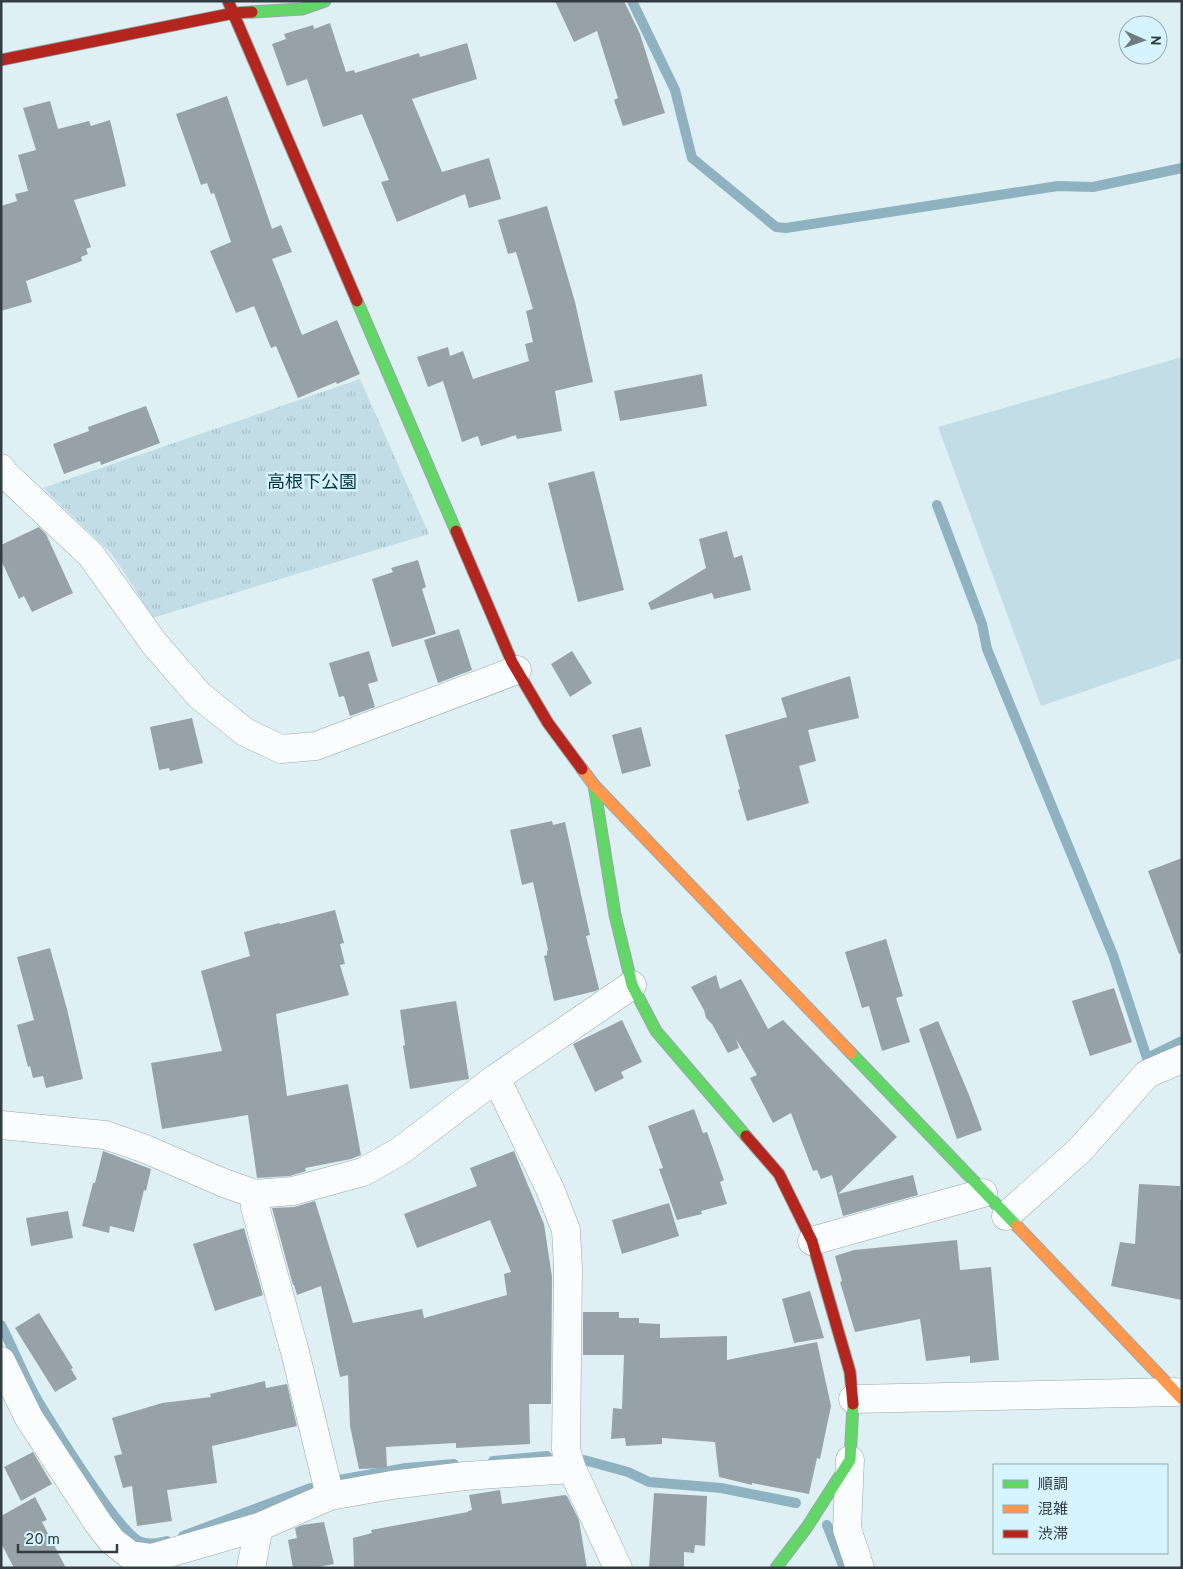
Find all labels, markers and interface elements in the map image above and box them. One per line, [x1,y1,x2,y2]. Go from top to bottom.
north arrow [1118,15,1168,65]
text: N [1146,35,1163,46]
park label: 高根下公園 [267,472,357,495]
legend [993,1464,1168,1554]
text: 順調 [1038,1476,1068,1495]
text: 混雑 [1038,1501,1068,1520]
scale bar [18,1522,116,1554]
text: 渋滞 [1038,1526,1068,1545]
text: 20 m [25,1531,60,1550]

